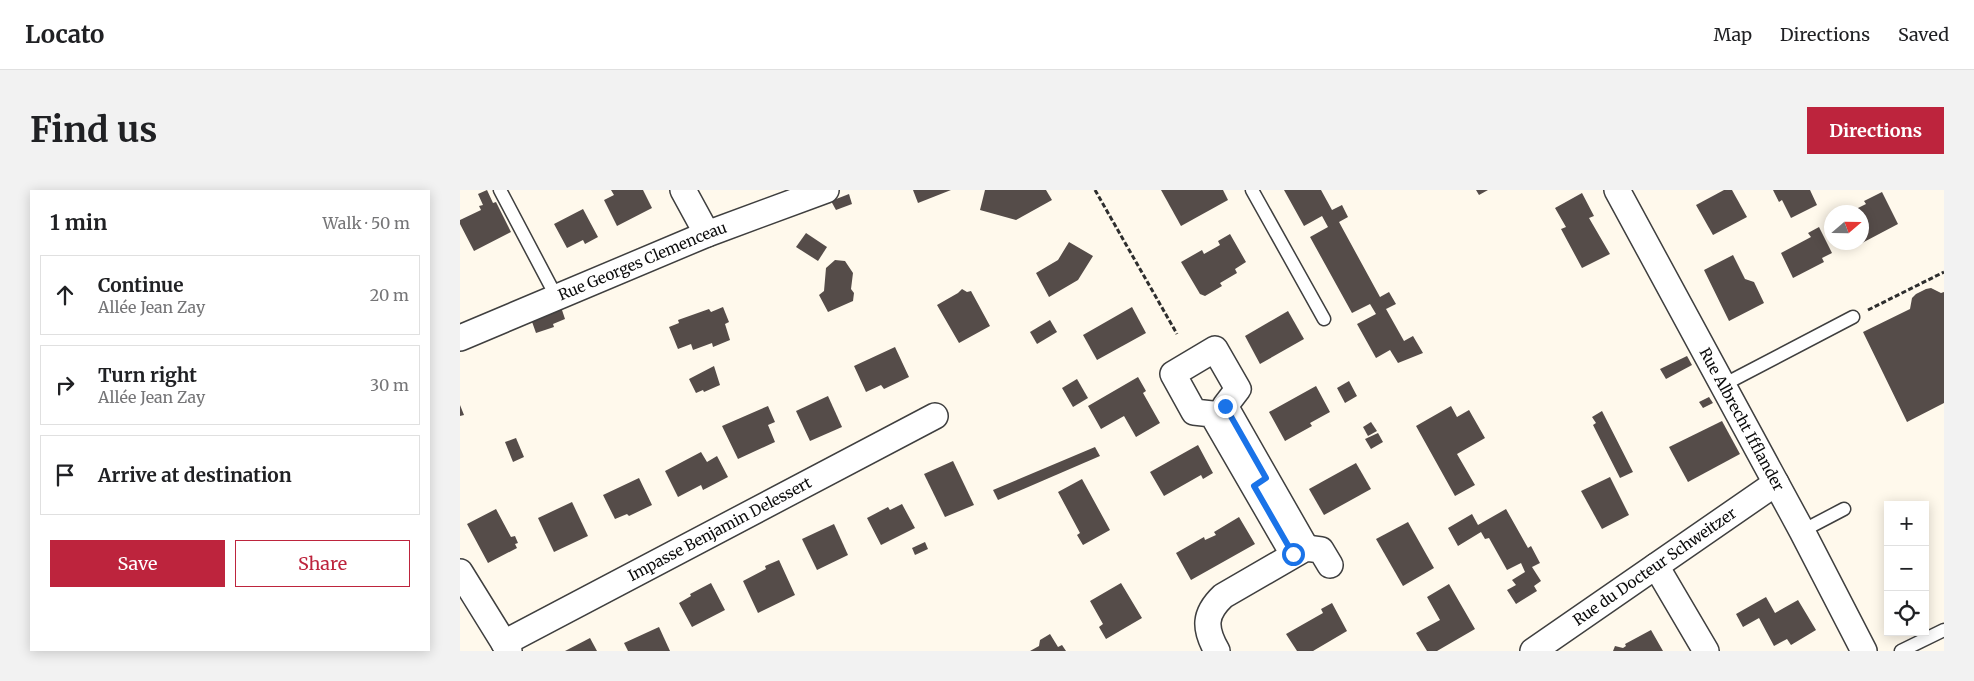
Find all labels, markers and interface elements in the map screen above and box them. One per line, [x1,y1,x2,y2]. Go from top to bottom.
text: Locato [25,19,104,50]
text: Map [1714,23,1752,46]
text: Directions [1780,23,1870,46]
text: Saved [1898,23,1949,46]
button: Directions [1807,107,1944,154]
text: Find us [30,108,157,152]
north arrow [1824,205,1869,250]
text: 1 min [50,209,107,236]
text: Walk · 50 m [322,213,410,233]
street label: Rue Georges Clemenceau [555,218,729,305]
text: Continue [98,273,184,297]
icon: ahead [51,281,79,309]
text: 20 m [370,285,409,305]
text: Allée Jean Zay [98,297,205,317]
street label: Rue Albrecht Ifflander [1695,344,1789,494]
text: Turn right [98,363,197,387]
icon: right [51,371,79,399]
text: 30 m [370,375,409,395]
text: Allée Jean Zay [98,387,205,407]
route end [1214,395,1237,418]
icon: arrive [51,461,79,489]
text: Arrive at destination [98,463,292,487]
street label: Impasse Benjamin Delessert [625,473,815,585]
map controls [1884,501,1929,636]
button: + [1884,501,1929,546]
street label: Rue du Docteur Schweitzer [1569,503,1740,629]
button: Save [50,540,225,587]
button: Share [235,540,410,587]
route start [1282,543,1305,566]
button: − [1884,546,1929,591]
button: locate [1884,591,1929,636]

